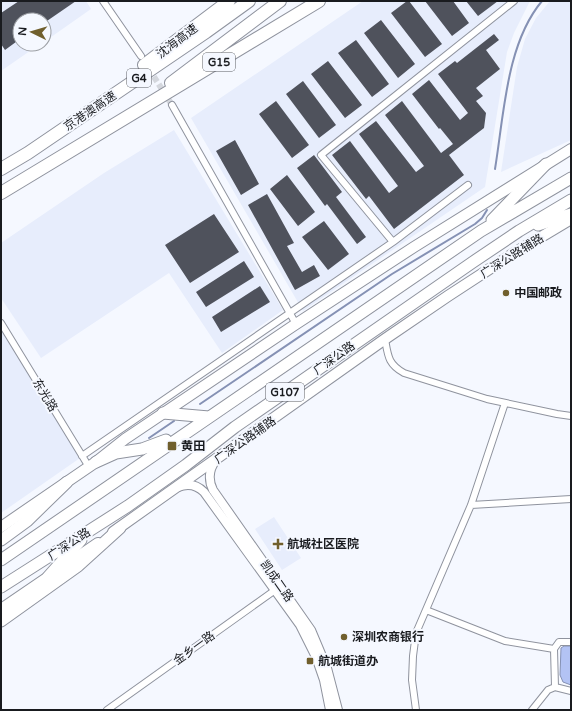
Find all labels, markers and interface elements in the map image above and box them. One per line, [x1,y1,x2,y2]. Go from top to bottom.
north arrow [12,12,52,52]
street label: 沈海高速 [154,21,200,61]
text: N [16,26,29,36]
road number: G15 [203,53,235,71]
road number: G4 [127,69,151,87]
street label: 京港澳高速 [61,88,119,134]
street label: 广深公路辅路 [478,231,546,281]
place label: 中国邮政 [514,286,562,300]
marker: 中国邮政 [501,288,511,298]
street label: 广深公路 [310,338,358,378]
street label: 东光路 [30,376,60,414]
road number: G107 [266,383,304,401]
street label: 广深公路辅路 [211,414,279,466]
place label: 黄田 [181,439,205,453]
marker: 黄田 [166,440,178,452]
street label: 广深公路 [45,525,93,563]
place label: 航城社区医院 [287,537,359,551]
marker: 航城社区医院 [272,538,284,550]
street label: 凯成二路 [257,557,297,605]
street label: 金乡一路 [170,628,218,668]
place label: 深圳农商银行 [352,630,424,644]
marker: 深圳农商银行 [339,632,349,642]
place label: 航城街道办 [318,654,379,668]
marker: 航城街道办 [305,656,315,666]

